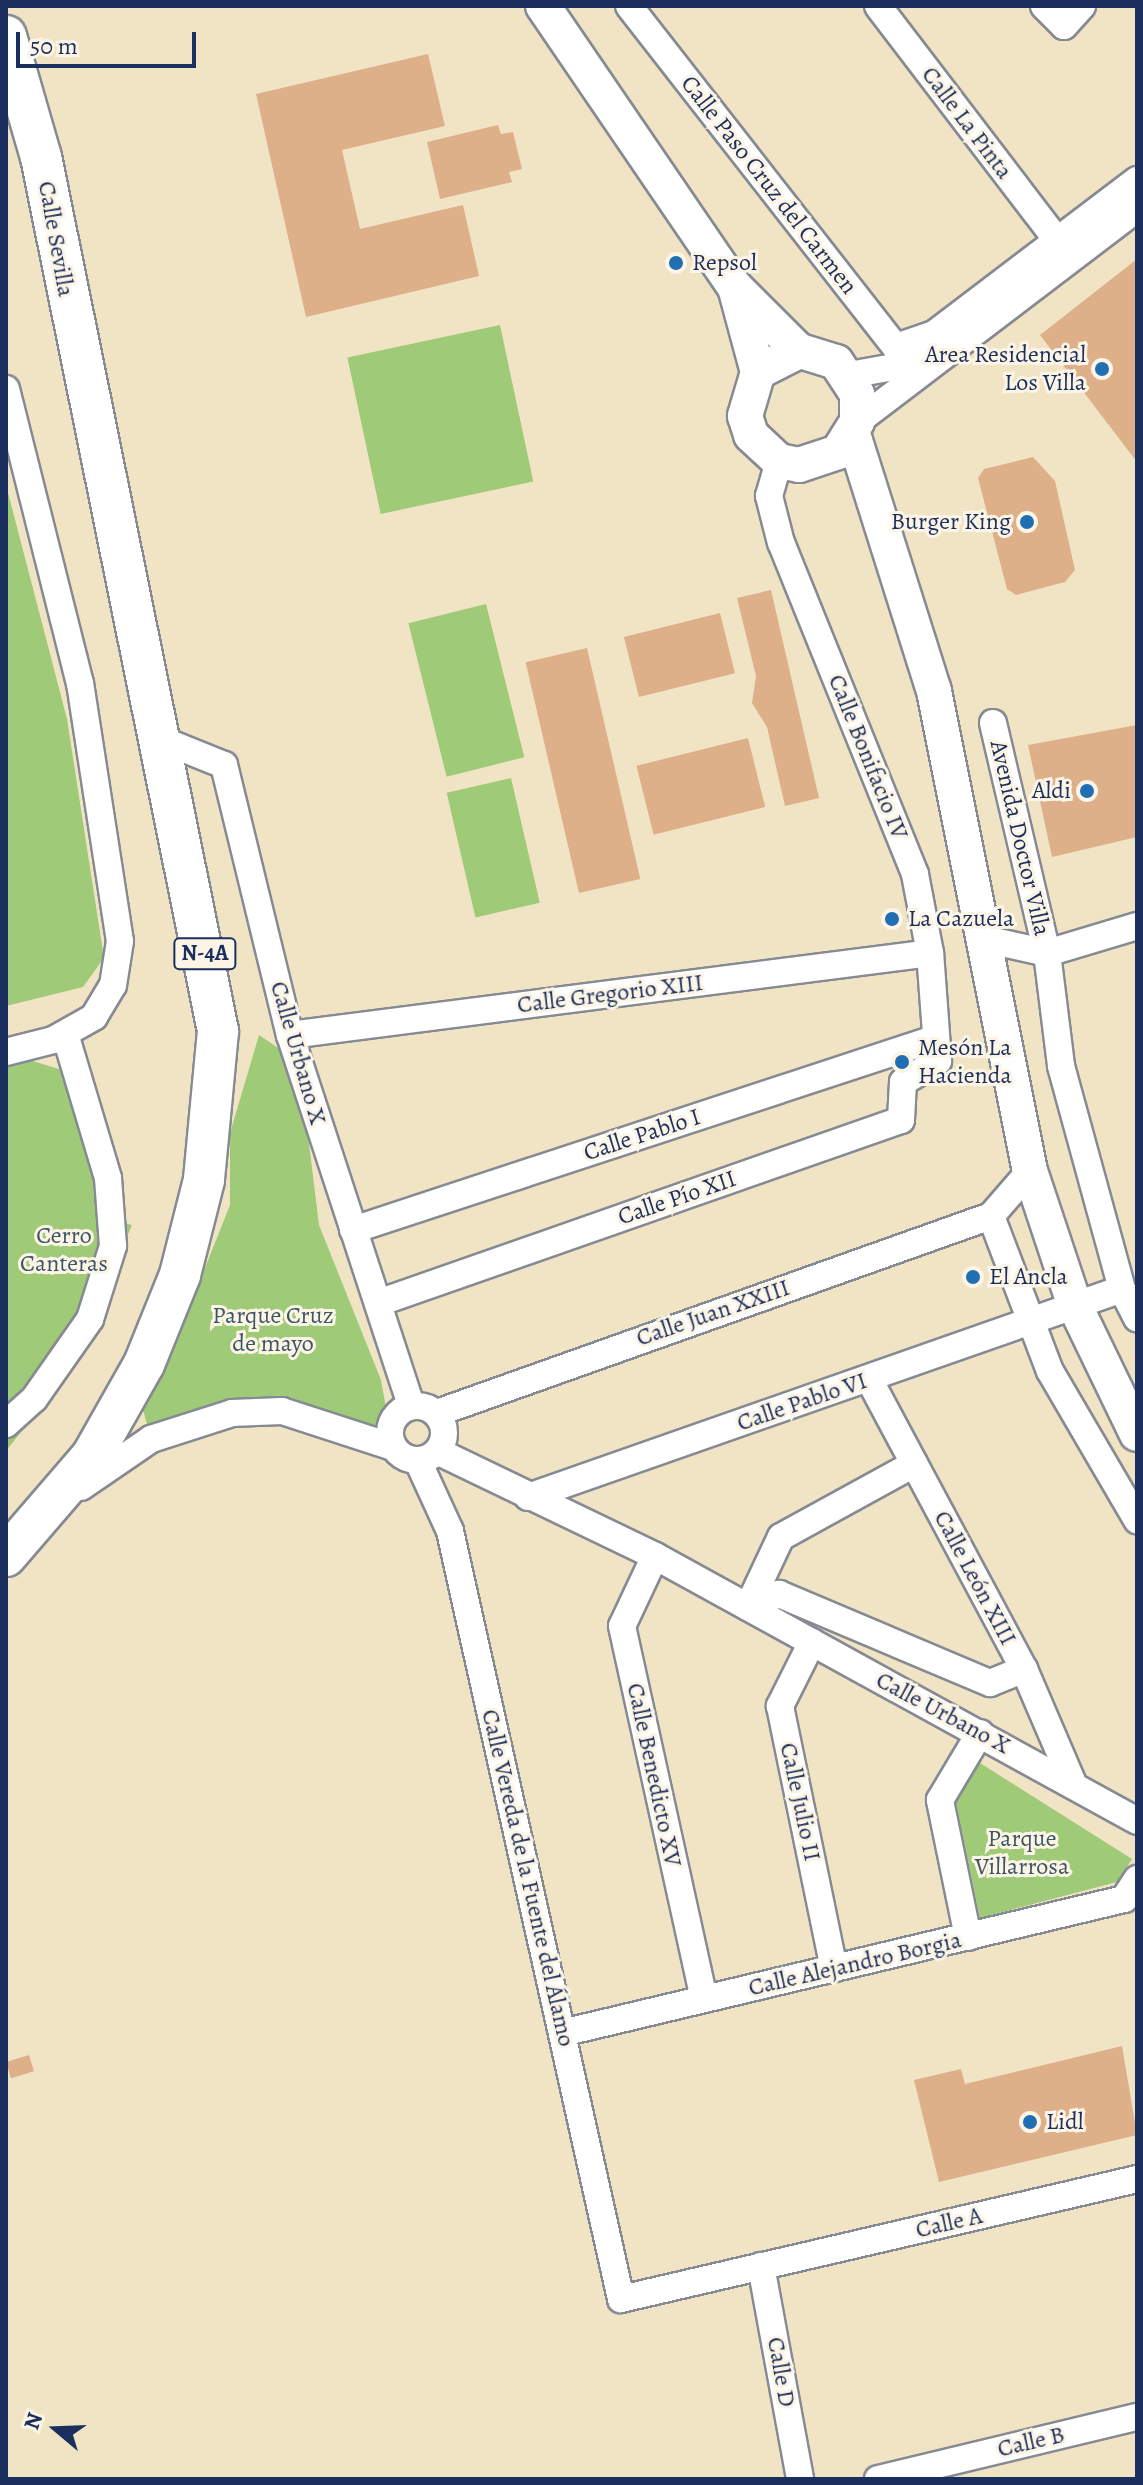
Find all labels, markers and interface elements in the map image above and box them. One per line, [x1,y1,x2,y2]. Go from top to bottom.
scale bar [20,16,200,66]
text: 50 m [30,30,78,62]
street label: Calle La Pinta [915,61,1019,185]
street label: Calle Paso Cruz del Carmen [675,70,863,300]
street label: Calle Sevilla [32,179,80,299]
place label: Repsol [692,249,757,277]
marker: Repsol [667,254,685,272]
place label: Area Residencial Los Villa [925,341,1086,397]
marker: Area Residencial Los Villa [1093,360,1111,378]
place label: Burger King [891,508,1011,536]
marker: Burger King [1018,513,1036,531]
street label: Calle Bonifacio IV [822,670,914,844]
street label: Avenida Doctor Villa [984,738,1056,938]
place label: Aldi [1032,777,1071,805]
marker: Aldi [1078,782,1096,800]
place label: La Cazuela [908,905,1014,933]
marker: La Cazuela [883,910,901,928]
road number: N-4A [173,936,237,972]
street label: Calle Gregorio XIII [516,968,704,1020]
street label: Calle Urbano X [264,978,332,1128]
place label: Mesón La Hacienda [918,1034,1012,1090]
marker: Mesón La Hacienda [893,1053,911,1071]
street label: Calle Pablo I [580,1103,704,1167]
street label: Calle Pío XII [614,1164,740,1232]
park label: Cerro Canteras [20,1222,108,1278]
place label: El Ancla [989,1263,1068,1291]
marker: El Ancla [964,1268,982,1286]
street label: Calle Juan XXIII [633,1273,793,1353]
park label: Parque Cruz de mayo [212,1302,334,1358]
street label: Calle Pablo VI [733,1366,871,1438]
street label: Calle León XIII [928,1506,1022,1650]
street label: Calle Urbano X [871,1666,1015,1760]
street label: Calle Benedicto XV [620,1681,688,1869]
street label: Calle Vereda de la Fuente del Álamo [475,1707,581,2049]
street label: Calle Julio II [773,1740,827,1864]
park label: Parque Villarrosa [975,1825,1069,1881]
street label: Calle Alejandro Borgia [746,1925,964,2003]
place label: Lidl [1046,2108,1084,2136]
marker: Lidl [1021,2113,1039,2131]
street label: Calle A [913,2201,985,2245]
street label: Calle D [761,2335,801,2409]
north arrow [16,2389,96,2469]
text: N [17,2409,50,2434]
street label: Calle B [995,2420,1067,2464]

